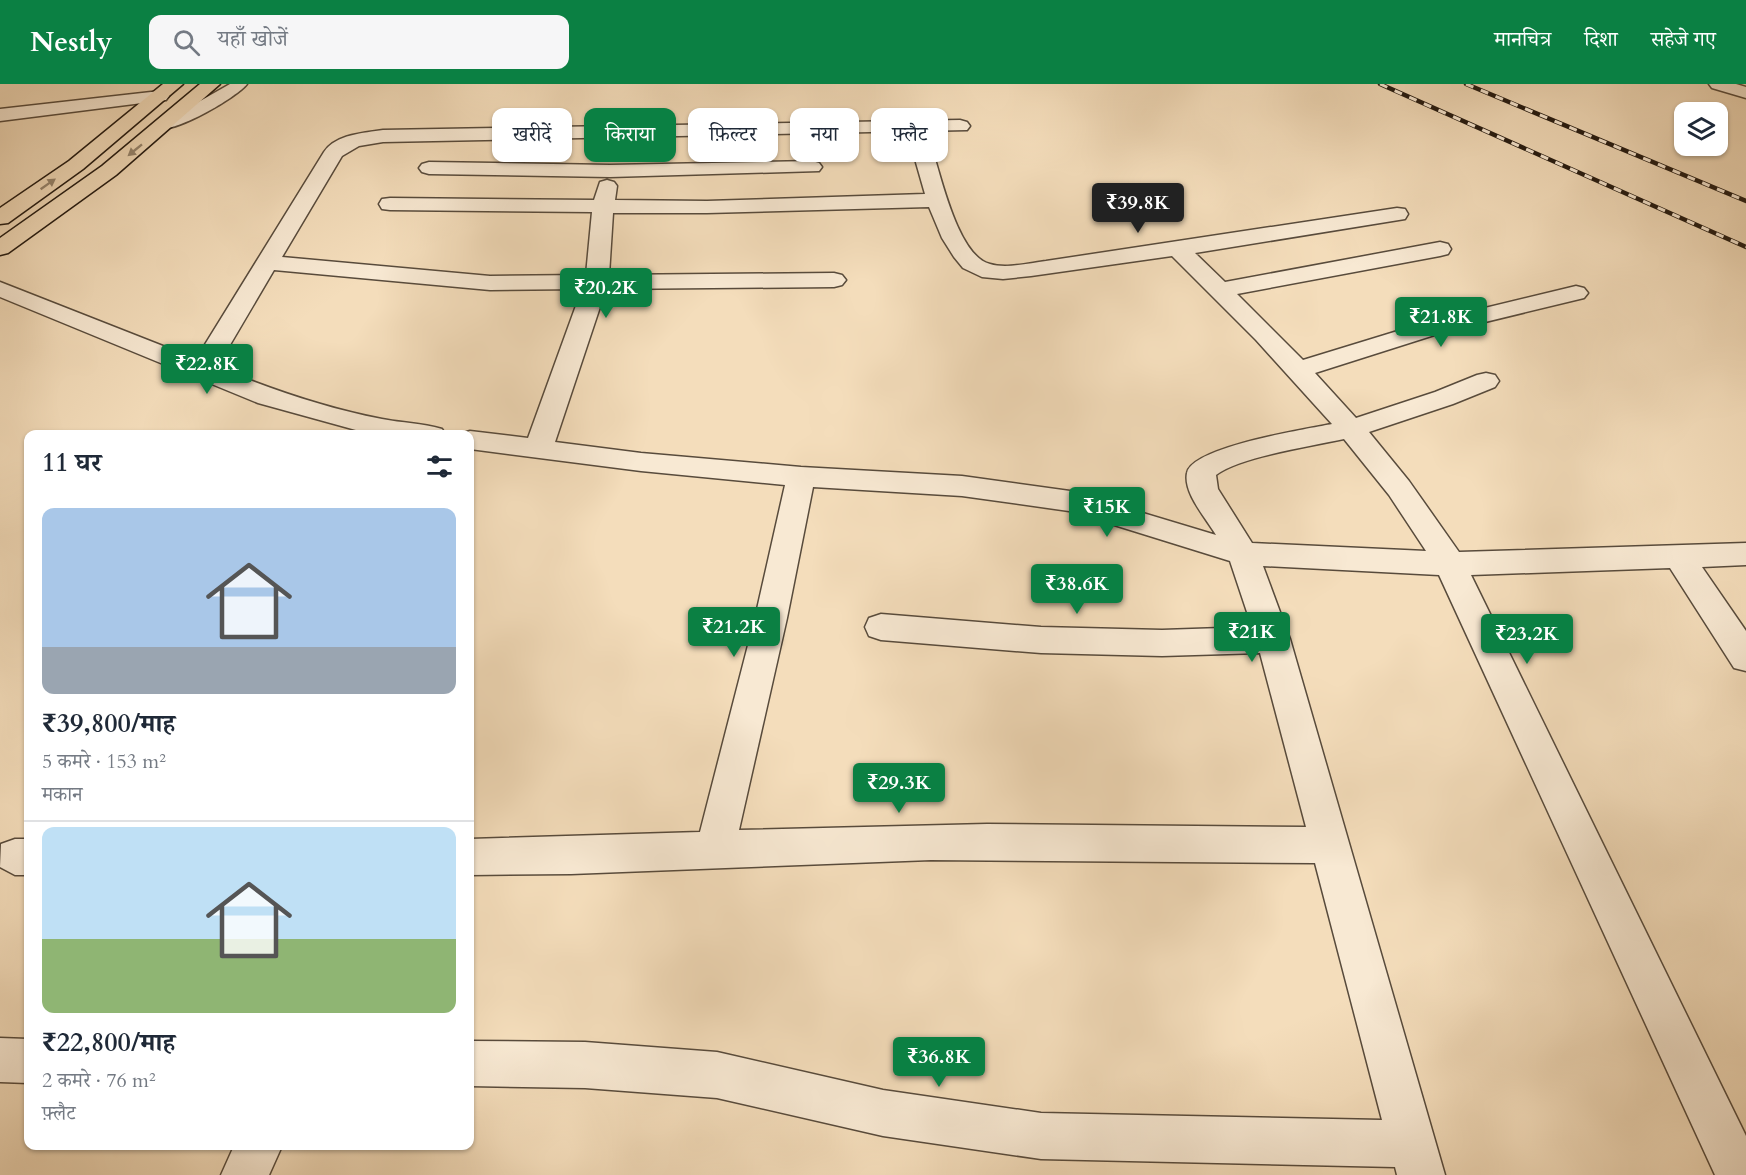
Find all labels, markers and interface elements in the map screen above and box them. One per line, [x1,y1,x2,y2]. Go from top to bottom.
search box [149,15,569,69]
text: Nestly [30,23,113,61]
text: यहाँ खोजें [218,24,288,54]
text: मानचित्र [1494,25,1551,54]
text: दिशा [1584,25,1618,54]
text: सहेजे गए [1651,25,1716,54]
icon: search [170,26,203,59]
map controls [1674,102,1728,156]
button: layers [1674,102,1728,156]
chip: खरीदें [492,108,572,162]
chip: किराया [584,108,676,162]
chip: फ़िल्टर [688,108,778,162]
chip: नया [790,108,859,162]
chip: फ़्लैट [871,108,948,162]
one-way arrow [128,143,143,155]
one-way arrow [39,178,55,190]
pin: ₹39.8K [1089,183,1187,234]
text: ₹39.8K [1106,189,1170,216]
pin: ₹20.2K [557,268,655,319]
text: ₹20.2K [574,274,638,301]
pin: ₹21.8K [1392,297,1490,348]
text: ₹21.8K [1409,303,1473,330]
pin: ₹22.8K [158,344,256,395]
text: ₹22.8K [175,350,239,377]
text: 11 घर [42,445,101,480]
icon: filters [423,450,456,483]
pin: ₹15K [1071,487,1143,538]
text: ₹15K [1083,493,1131,520]
icon: home [195,547,303,655]
pin: ₹38.6K [1028,564,1126,615]
text: ₹38.6K [1045,570,1109,597]
pin: ₹21.2K [685,607,783,658]
pin: ₹21K [1216,612,1288,663]
text: ₹21.2K [702,613,766,640]
pin: ₹23.2K [1478,614,1576,665]
text: ₹21K [1228,618,1276,645]
text: ₹23.2K [1495,620,1559,647]
text: ₹39,800/माह [42,706,175,741]
text: 5 कमरे · 153 m² [42,748,166,775]
pin: ₹29.3K [850,763,948,814]
text: ₹29.3K [867,769,931,796]
text: मकान [42,781,83,808]
icon: home [195,866,303,974]
text: ₹22,800/माह [42,1025,175,1060]
pin: ₹36.8K [890,1037,988,1088]
text: ₹36.8K [907,1043,971,1070]
text: 2 कमरे · 76 m² [42,1067,156,1094]
text: फ़्लैट [42,1100,75,1127]

